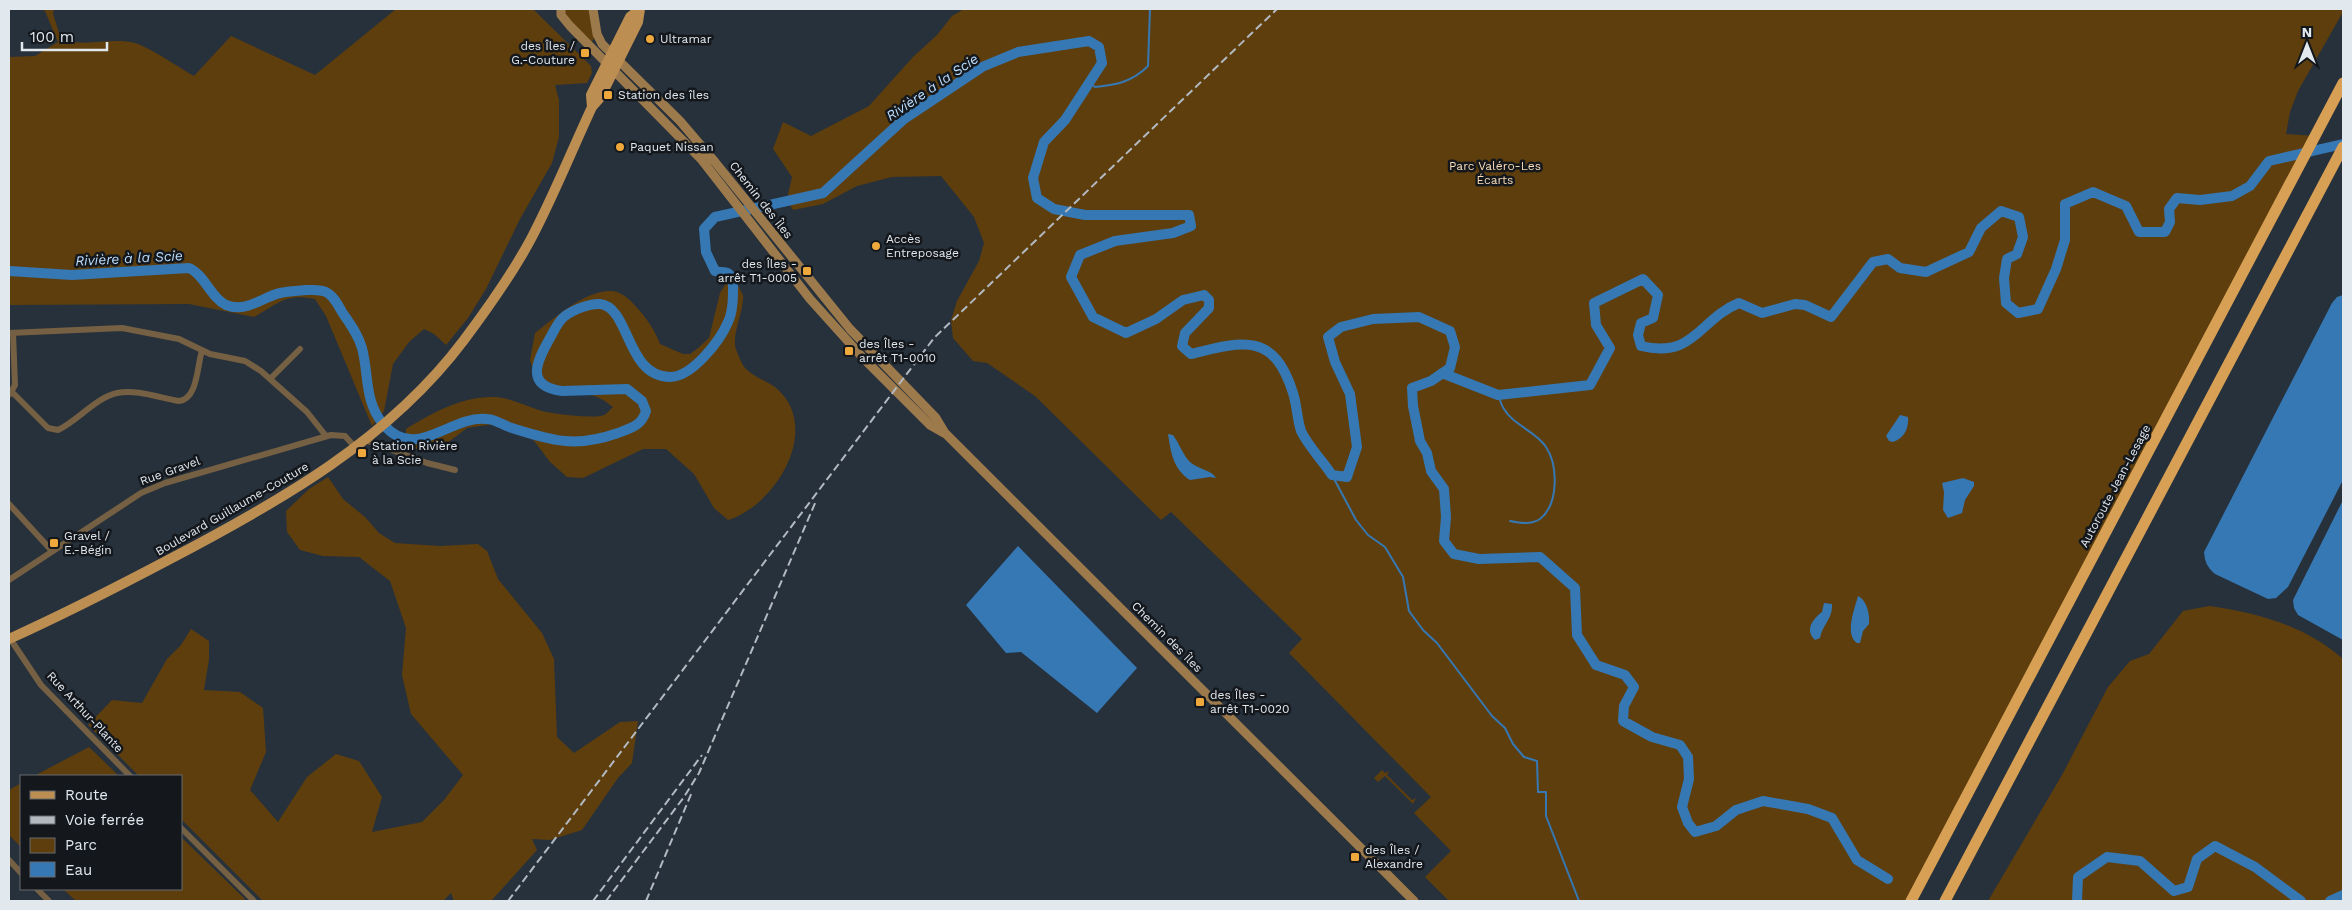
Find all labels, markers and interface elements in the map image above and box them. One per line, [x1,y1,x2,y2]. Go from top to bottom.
scale bar [22,20,108,52]
north arrow [2282,20,2332,70]
text: N [2302,24,2312,40]
text: 100 m [30,28,74,46]
place label: Ultramar [660,32,712,46]
marker: Ultramar [644,33,656,45]
place label: des Îles / G.-Couture [511,39,575,67]
marker: des Îles / G.-Couture [579,47,591,59]
water label: Rivière à la Scie [883,50,981,124]
place label: Station des îles [618,88,709,102]
marker: Station des îles [602,89,614,101]
place label: Paquet Nissan [630,140,714,154]
marker: Paquet Nissan [614,141,626,153]
street label: Chemin des Îles [727,159,795,241]
park label: Parc Valéro-Les Écarts [1449,159,1541,187]
place label: Accès Entreposage [886,232,959,260]
marker: Accès Entreposage [870,240,882,252]
water label: Rivière à la Scie [75,247,183,269]
place label: des Îles - arrêt T1-0005 [718,257,797,285]
marker: des Îles - arrêt T1-0005 [801,265,813,277]
place label: des Îles - arrêt T1-0010 [859,337,936,365]
marker: des Îles - arrêt T1-0010 [843,345,855,357]
street label: Autoroute Jean-Lesage [2077,422,2153,550]
place label: Station Rivière à la Scie [372,439,457,467]
marker: Station Rivière à la Scie [356,447,368,459]
street label: Rue Gravel [138,454,202,488]
street label: Boulevard Guillaume-Couture [153,459,311,559]
place label: Gravel / E.-Bégin [64,529,112,557]
marker: Gravel / E.-Bégin [48,537,60,549]
street label: Chemin des Îles [1129,599,1205,675]
street label: Rue Arthur-Plante [44,669,126,755]
place label: des Îles - arrêt T1-0020 [1210,688,1289,716]
marker: des Îles - arrêt T1-0020 [1194,696,1206,708]
legend [20,775,182,890]
text: Route [65,786,108,804]
text: Voie ferrée [65,811,144,829]
text: Parc [65,836,97,854]
place label: des Îles / Alexandre [1365,843,1423,871]
marker: des Îles / Alexandre [1349,851,1361,863]
text: Eau [65,861,92,879]

